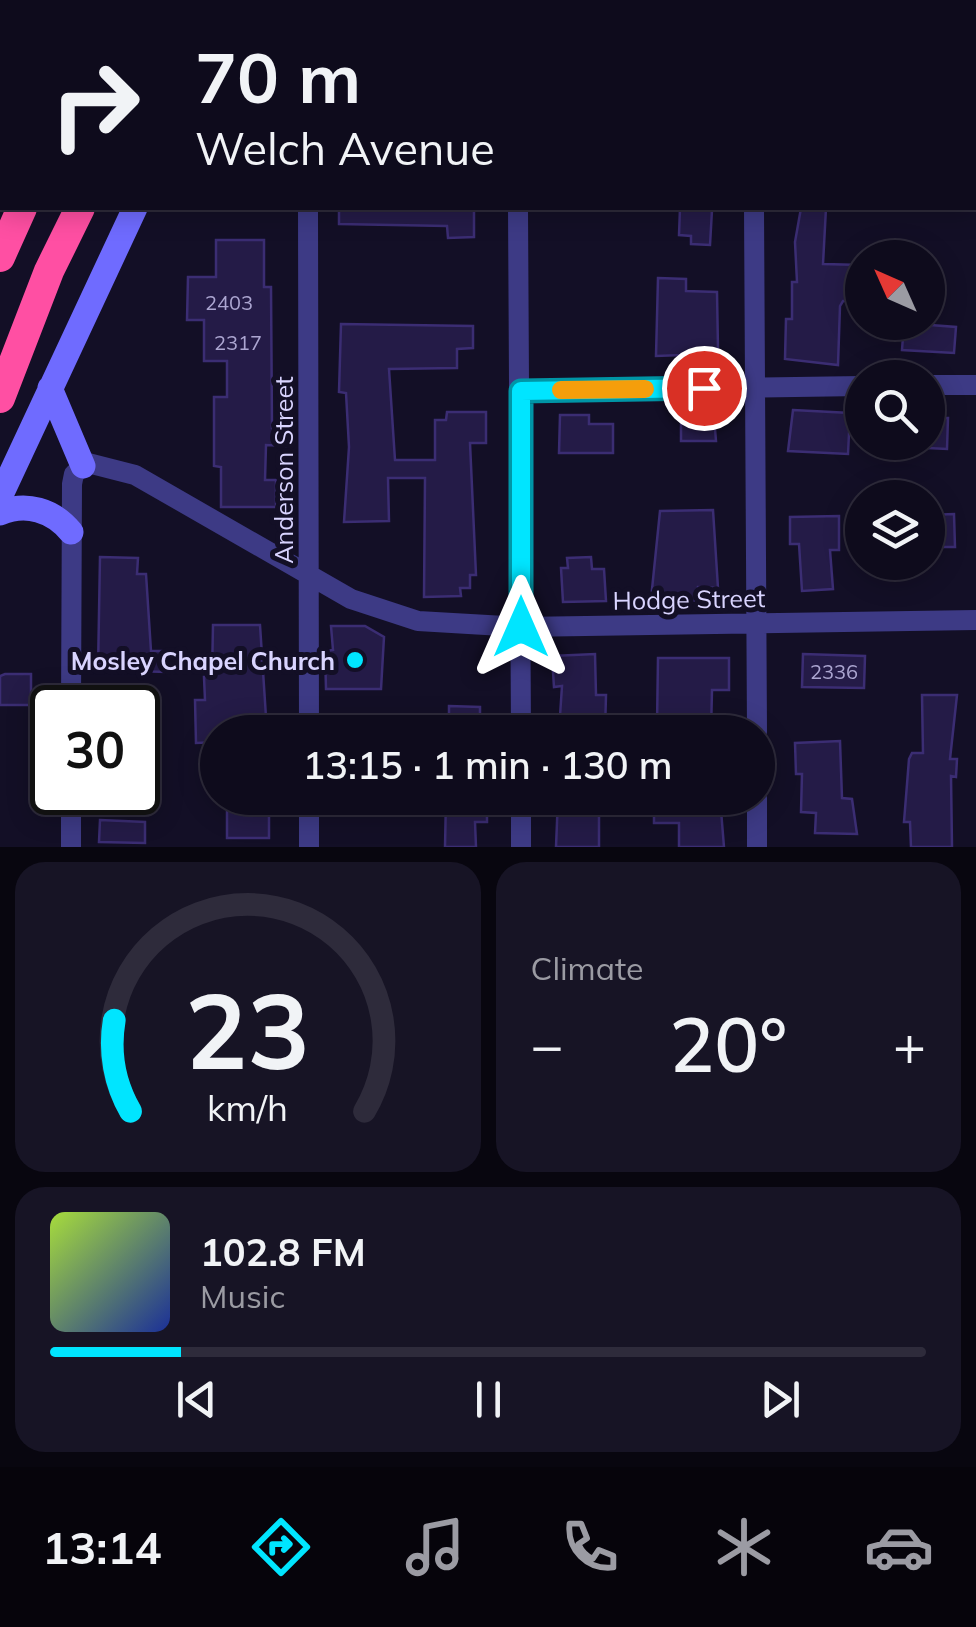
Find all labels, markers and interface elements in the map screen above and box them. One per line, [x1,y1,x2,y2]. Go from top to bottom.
text: 70 m [195,33,361,121]
icon: right [30,40,160,170]
text: Welch Avenue [195,120,495,176]
north arrow [845,240,945,340]
map controls [845,240,945,580]
house number: 2403 [205,290,253,315]
house number: 2317 [214,330,262,355]
pin [662,346,747,431]
button: search [845,360,945,460]
icon: arrive [677,361,732,416]
street label: Anderson Street [268,376,299,564]
button: layers [845,480,945,580]
position arrow [469,575,573,679]
street label: Hodge Street [612,582,766,616]
place label: Mosley Chapel Church [71,645,335,676]
marker: Mosley Chapel Church [344,649,366,671]
house number: 2336 [810,659,858,684]
speed limit sign: 30 [30,685,160,815]
text: 13:15 · 1 min · 130 m [302,741,673,789]
text: Climate [531,948,643,988]
text: 23 [185,964,310,1095]
text: 20° [669,997,787,1091]
text: − [531,1010,564,1079]
text: + [893,1010,926,1079]
text: km/h [207,1085,288,1130]
text: 102.8 FM [200,1228,366,1276]
text: Music [200,1276,285,1316]
icon: previous [169,1372,224,1427]
icon: pause [461,1372,516,1427]
icon: next [753,1372,808,1427]
icon: directions [246,1512,316,1582]
icon: music [400,1512,470,1582]
icon: phone [555,1512,625,1582]
icon: climate [709,1512,779,1582]
icon: car [864,1512,934,1582]
text: 13:14 [42,1519,161,1575]

